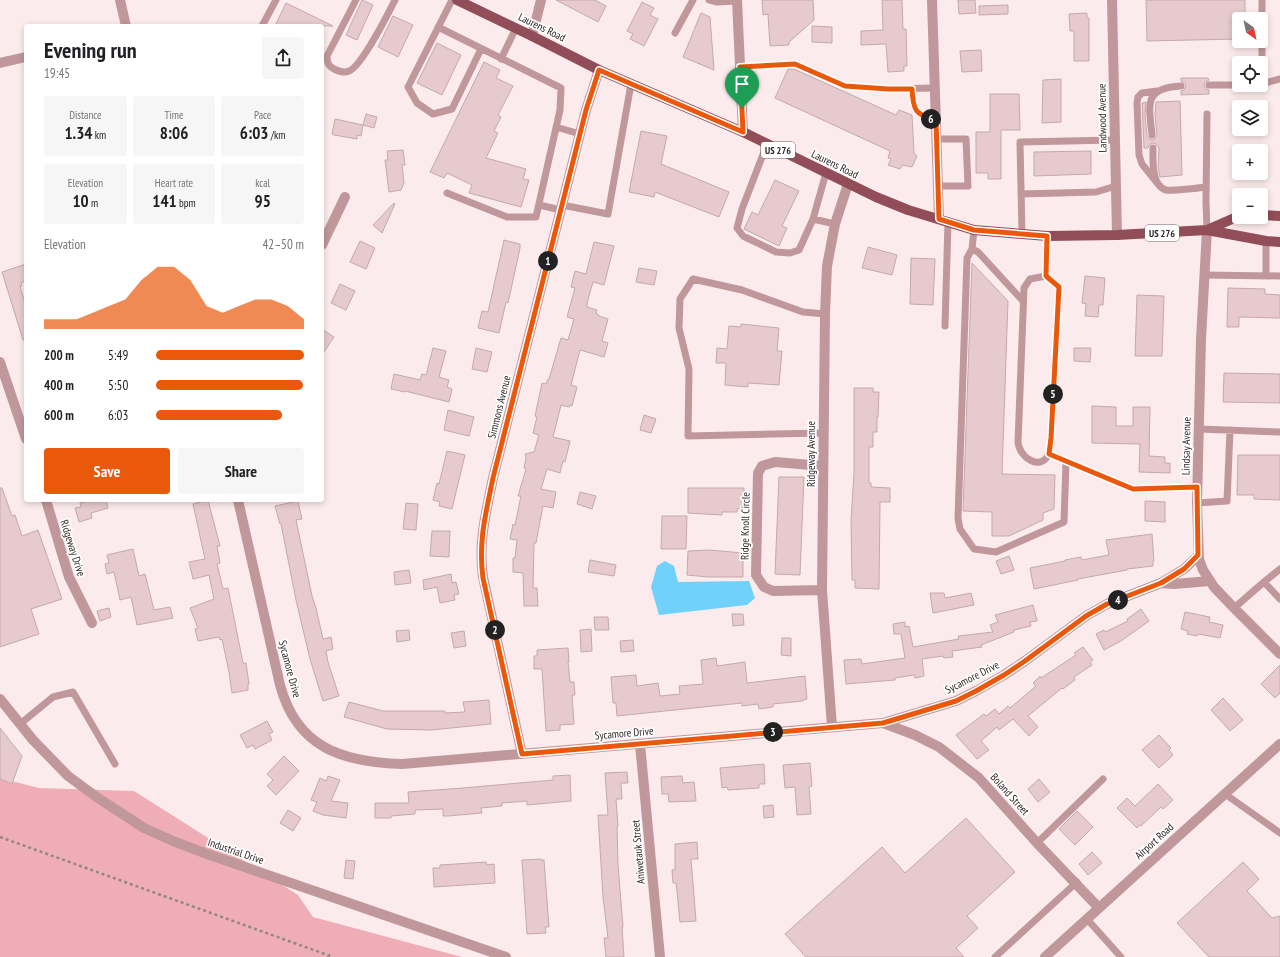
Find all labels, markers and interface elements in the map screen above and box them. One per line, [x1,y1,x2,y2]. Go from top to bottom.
street label: Laurens Road [516,10,568,45]
north arrow [1232,12,1268,48]
map controls [1232,12,1268,224]
text: Evening run [44,36,137,64]
button: share [262,37,304,79]
button: locate [1232,56,1268,92]
text: 19:45 [44,65,70,82]
pin [725,67,759,108]
icon: arrive [731,73,753,95]
street label: Landwood Avenue [1094,83,1110,153]
button: layers [1232,100,1268,136]
text: Distance [69,108,102,122]
text: Time [164,108,184,122]
text: Pace [254,108,271,122]
pin: 6 [921,109,941,129]
text: 6 [928,112,934,126]
text: 1.34 [64,122,92,144]
text: 8:06 [160,122,188,144]
text: 6:03 [240,122,268,144]
text: km [92,128,106,142]
text: /km [268,128,285,142]
road number: US 276 [761,142,795,158]
button: + [1232,144,1268,180]
street label: Laurens Road [809,147,861,182]
text: Elevation [68,176,103,190]
text: Heart rate [155,176,193,190]
text: kcal [255,176,270,190]
button: − [1232,188,1268,224]
text: 10 [72,190,89,212]
text: 141 [152,190,177,212]
text: 95 [255,190,271,212]
text: m [89,196,98,210]
text: bpm [177,196,196,210]
road number: US 276 [1145,225,1179,241]
text: Elevation [44,236,86,253]
text: 42–50 m [262,236,304,253]
pin: 1 [538,251,558,271]
text: 1 [545,254,551,268]
text: 200 m [44,347,74,364]
text: 5:49 [108,347,128,364]
street label: Simmons Avenue [484,374,514,440]
text: 400 m [44,377,74,394]
text: 5:50 [108,377,128,394]
pin: 5 [1043,384,1063,404]
text: 5 [1050,387,1056,401]
text: 600 m [44,407,74,424]
text: 6:03 [108,407,128,424]
street label: Lindsay Avenue [1178,416,1194,475]
street label: Ridgeway Avenue [804,420,818,487]
button: Save [44,448,170,494]
button: Share [178,448,304,494]
street label: Ridge Knoll Circle [737,492,753,560]
street label: Ridgeway Drive [57,518,89,578]
pin: 4 [1108,590,1128,610]
text: 4 [1115,593,1121,607]
pin: 2 [485,620,505,640]
text: 2 [492,623,498,637]
street label: Sycamore Drive [276,639,305,700]
street label: Sycamore Drive [943,657,1002,697]
pin: 3 [763,722,783,742]
street label: Sycamore Drive [594,723,654,743]
text: 3 [770,725,776,739]
street label: Boland Street [988,770,1032,818]
street label: Aniwetauk Street [628,819,648,885]
street label: Airport Road [1132,820,1177,862]
street label: Industrial Drive [206,835,266,867]

